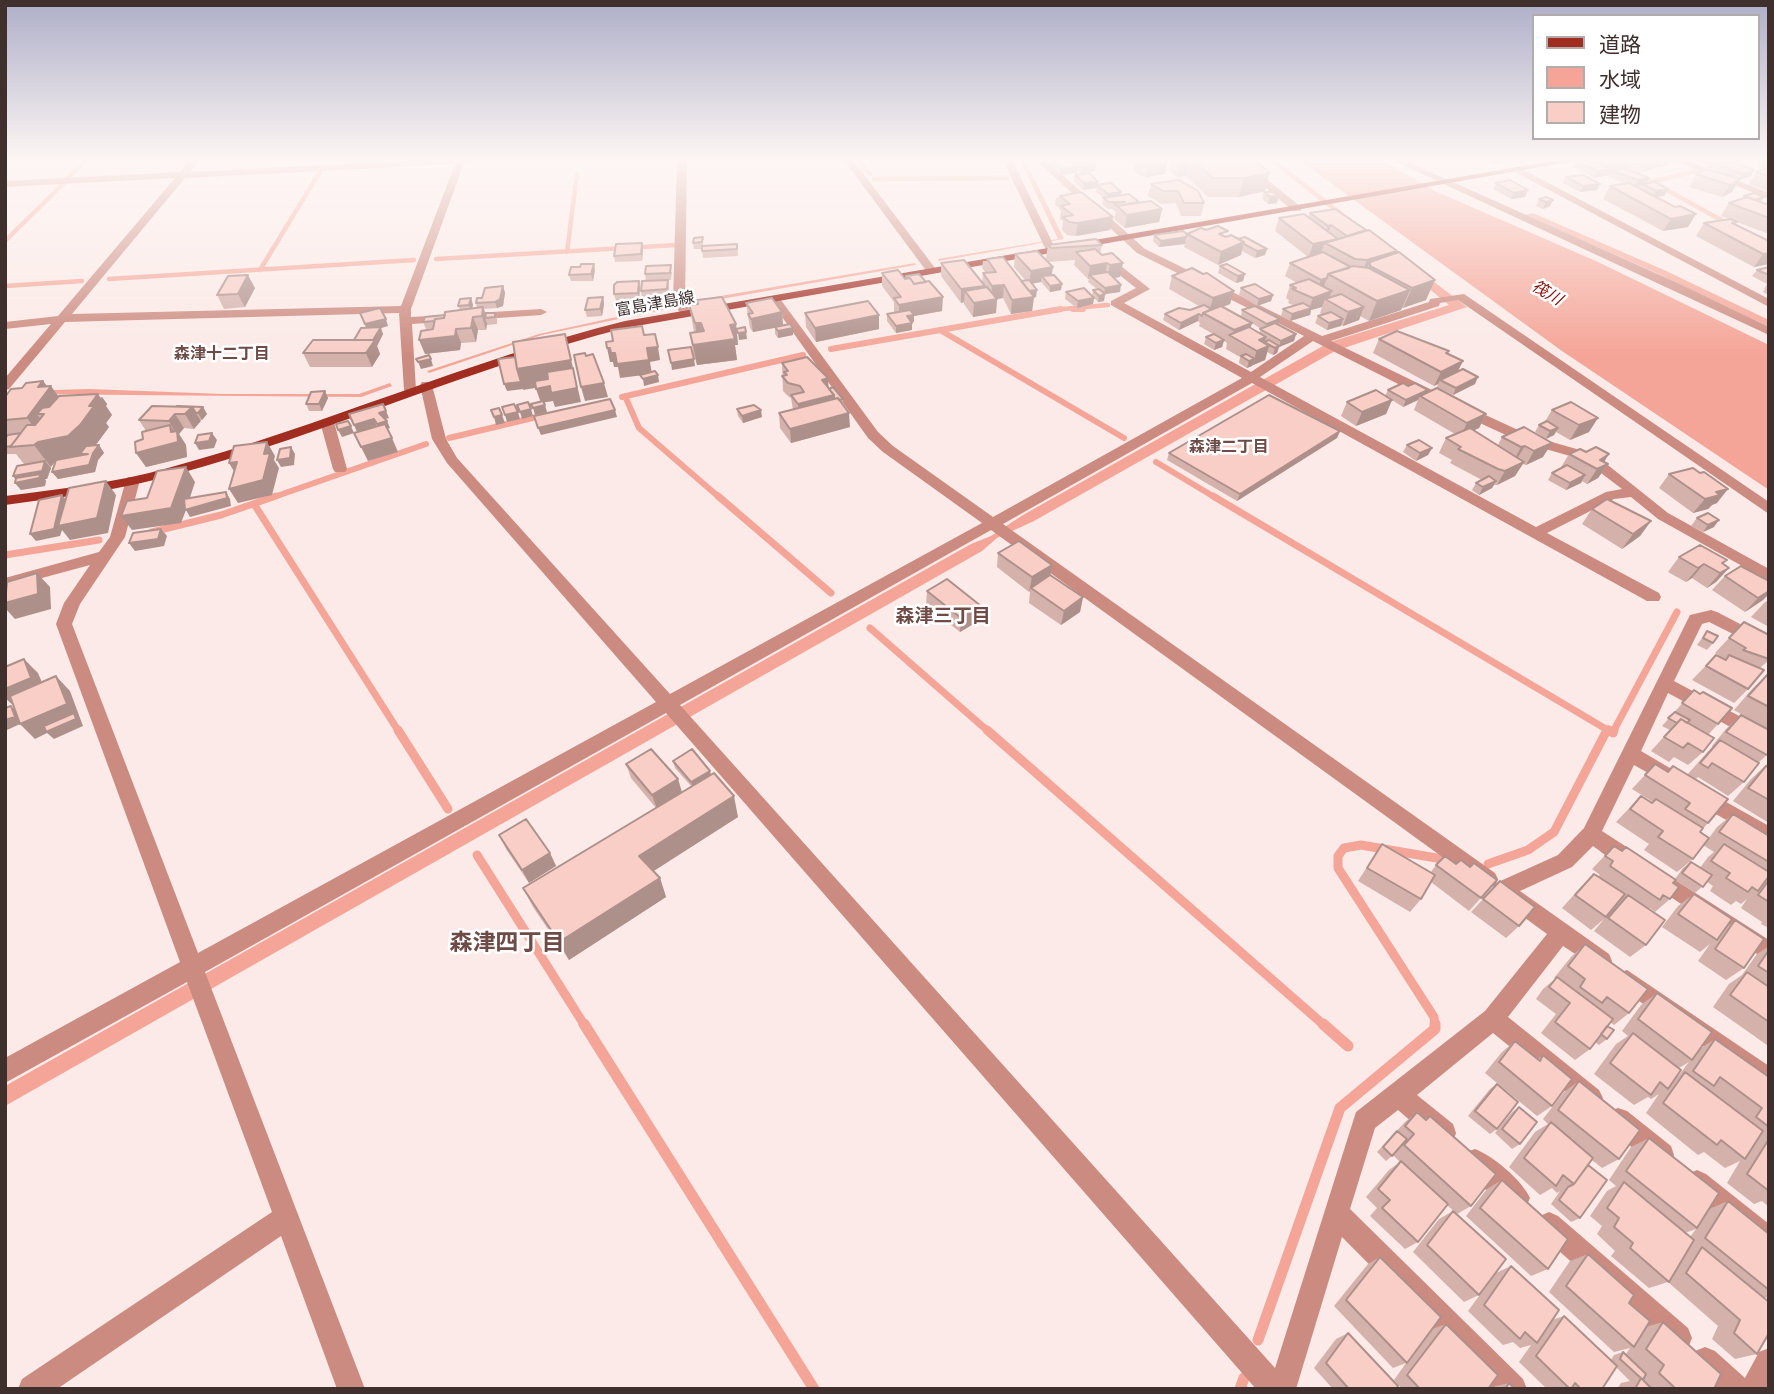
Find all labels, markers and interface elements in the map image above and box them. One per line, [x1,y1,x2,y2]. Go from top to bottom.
legend [1532,14,1760,140]
text: 道路 [1599,29,1641,57]
text: 水域 [1599,64,1641,92]
text: 建物 [1599,99,1641,127]
water label: 筏川 [1528,277,1566,309]
street label: 富島津島線 [614,288,696,320]
district label: 森津十二丁目 [174,344,270,364]
district label: 森津二丁目 [1189,437,1269,457]
district label: 森津三丁目 [896,605,990,627]
district label: 森津四丁目 [450,929,564,957]

